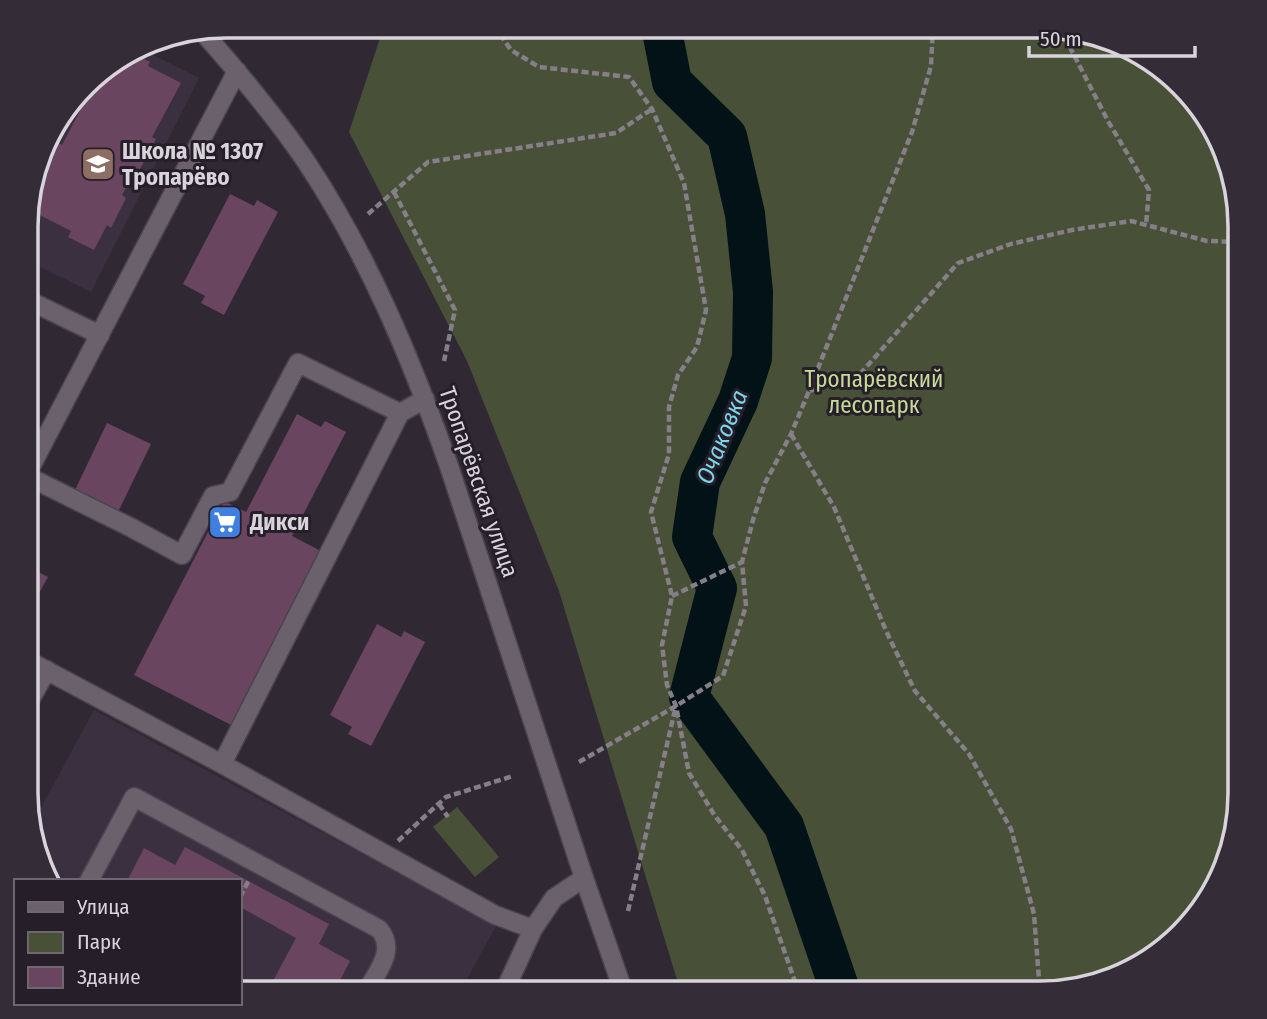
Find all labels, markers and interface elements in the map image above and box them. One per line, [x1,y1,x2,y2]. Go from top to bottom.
scale bar [1029,14,1195,58]
text: 50 m [1040,26,1082,52]
place label: Школа № 1307 Тропарёво [122,137,263,191]
school or university icon: Школа № 1307 Тропарёво [79,145,117,183]
park label: Тропарёвский лесопарк [805,365,943,419]
street label: Тропарёвская улица [433,383,525,581]
water label: Очаковка [691,386,753,488]
supermarket icon: Дикси [206,503,244,541]
place label: Дикси [249,508,309,536]
legend [14,879,242,1005]
text: Улица [76,894,130,920]
text: Парк [77,929,121,955]
text: Здание [77,964,141,990]

